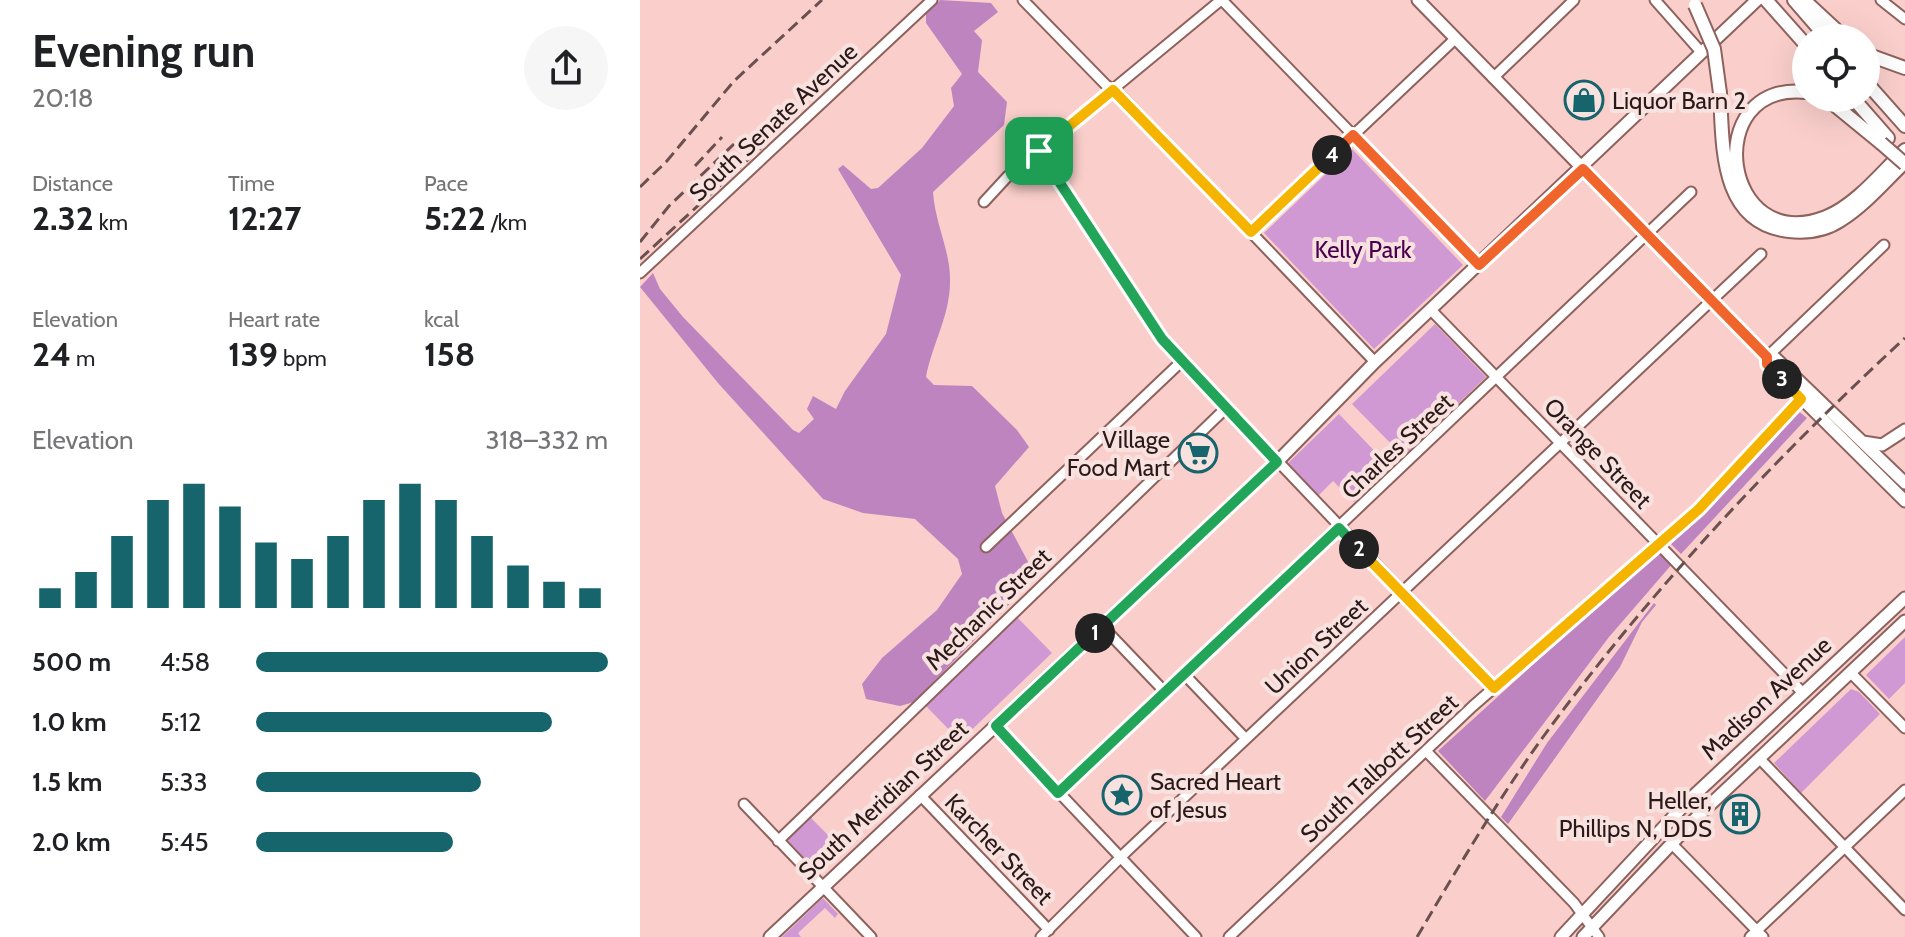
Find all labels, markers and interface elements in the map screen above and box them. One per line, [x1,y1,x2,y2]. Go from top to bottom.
map controls [1792,24,1880,112]
button: locate [1792,24,1880,112]
text: Evening run [32,25,255,78]
button: share [524,26,608,110]
street label: South Senate Avenue [683,37,863,207]
shop icon: Liquor Barn 2 [1563,79,1605,121]
text: 20:18 [32,82,93,114]
place label: Liquor Barn 2 [1612,86,1746,115]
pin [1005,117,1073,185]
icon: arrive [1017,129,1061,173]
pin: 4 [1312,135,1352,175]
text: 4 [1325,141,1339,168]
text: Distance [32,170,113,197]
text: Time [228,170,275,197]
text: Pace [424,170,468,197]
text: 2.32 [32,197,94,239]
text: 12:27 [228,197,301,239]
text: 5:22 [424,197,486,239]
text: km [94,209,128,236]
text: /km [486,209,527,236]
park label: Kelly Park [1315,235,1412,264]
text: Elevation [32,306,118,333]
text: Heart rate [228,306,320,333]
text: kcal [424,306,459,333]
text: 24 [32,333,71,375]
text: 139 [228,333,278,375]
text: 158 [424,333,475,375]
text: m [71,345,95,372]
text: bpm [278,345,327,372]
pin: 3 [1762,359,1802,399]
text: 3 [1776,365,1788,392]
street label: Charles Street [1335,387,1459,505]
street label: Orange Street [1538,392,1658,514]
text: Elevation [32,424,134,456]
text: 318–332 m [485,424,608,456]
place label: Village Food Mart [1067,425,1170,482]
supermarket icon: Village Food Mart [1177,432,1219,474]
pin: 2 [1339,529,1379,569]
text: 2 [1353,535,1365,562]
street label: Mechanic Street [919,542,1057,676]
street label: Union Street [1259,591,1373,701]
pin: 1 [1075,613,1115,653]
text: 1 [1091,619,1099,646]
street label: Madison Avenue [1695,630,1837,766]
text: 500 m [32,646,111,678]
text: 4:58 [160,646,210,678]
street label: South Talbott Street [1294,688,1464,848]
text: 1.0 km [32,706,107,738]
text: 5:12 [160,706,202,738]
street label: South Meridian Street [792,714,974,886]
text: 1.5 km [32,766,102,798]
text: 5:33 [160,766,208,798]
place label: Sacred Heart of Jesus [1150,767,1281,824]
place icon: Sacred Heart of Jesus [1101,774,1143,816]
place label: Heller, Phillips N, DDS [1559,786,1712,843]
street label: Karcher Street [939,787,1059,911]
building icon: Heller, Phillips N, DDS [1719,793,1761,835]
text: 2.0 km [32,826,111,858]
text: 5:45 [160,826,209,858]

